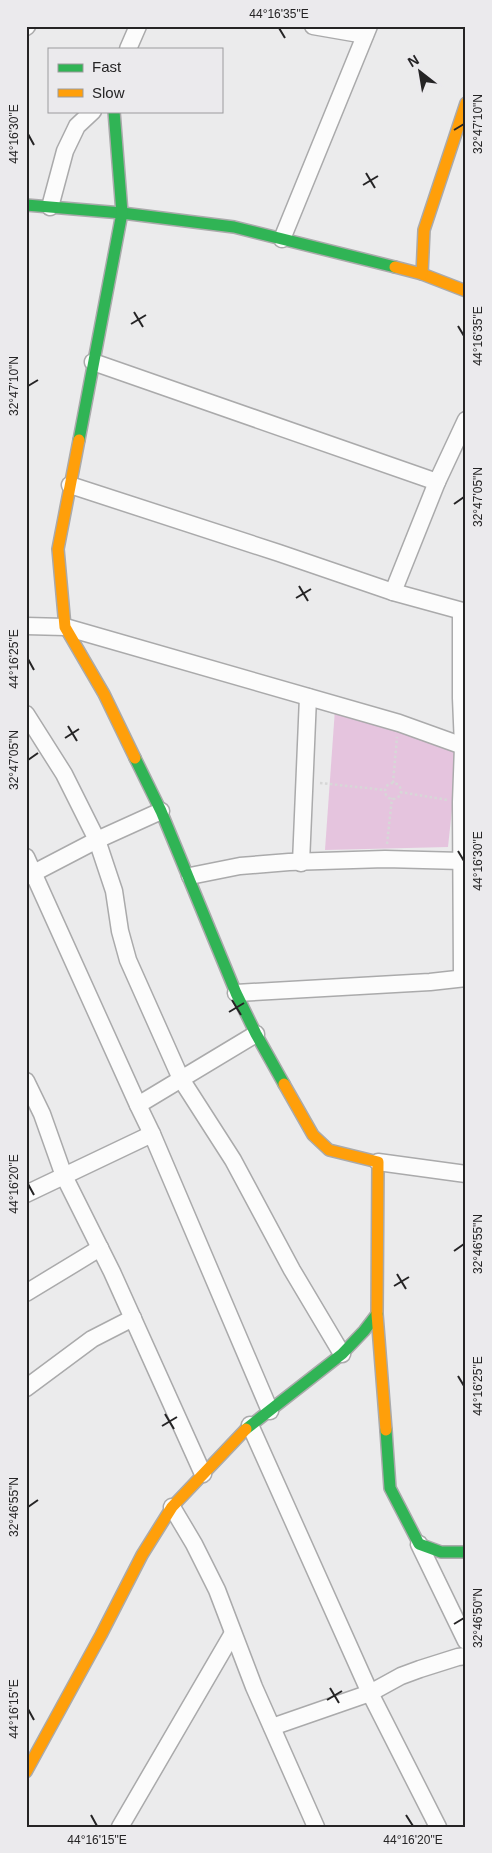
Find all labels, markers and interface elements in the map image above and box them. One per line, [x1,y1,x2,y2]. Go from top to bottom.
text: 44°16'35"E [249,7,309,21]
legend [48,48,222,112]
north arrow [394,48,444,98]
text: N [405,51,422,70]
text: Fast [92,58,122,75]
text: Slow [92,84,125,101]
text: 32°47'10"N [471,94,485,154]
text: 44°16'30"E [7,104,21,164]
text: 44°16'35"E [471,306,485,366]
text: 32°47'10"N [7,356,21,416]
text: 32°47'05"N [471,467,485,527]
text: 44°16'25"E [7,629,21,689]
text: 32°47'05"N [7,730,21,790]
text: 44°16'30"E [471,831,485,891]
text: 44°16'20"E [7,1154,21,1214]
text: 32°46'55"N [471,1214,485,1274]
text: 44°16'25"E [471,1356,485,1416]
text: 32°46'55"N [7,1477,21,1537]
text: 32°46'50"N [471,1588,485,1648]
text: 44°16'15"E [7,1679,21,1739]
text: 44°16'15"E [67,1833,127,1847]
text: 44°16'20"E [383,1833,443,1847]

